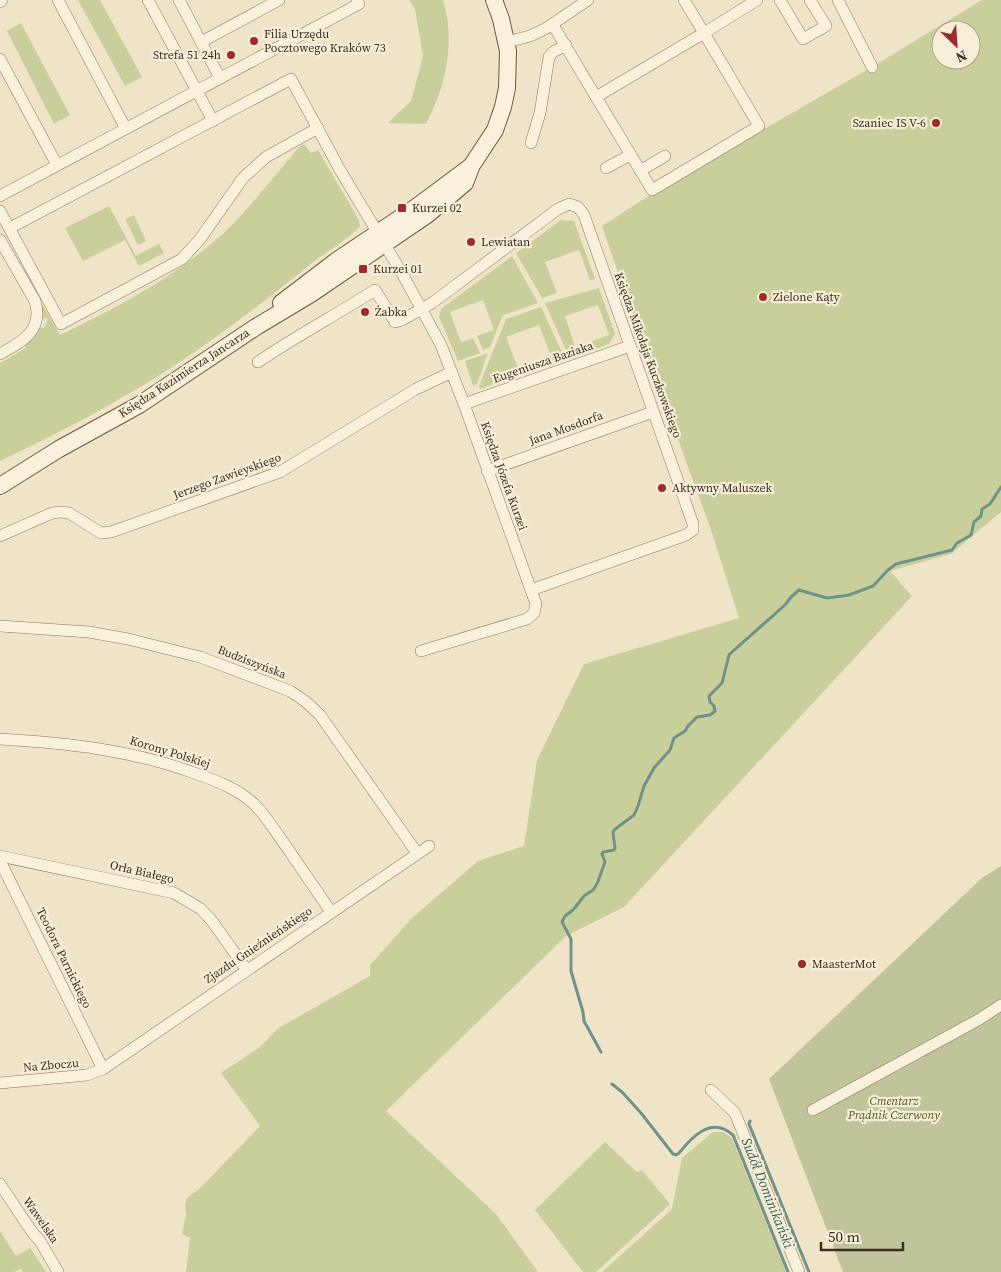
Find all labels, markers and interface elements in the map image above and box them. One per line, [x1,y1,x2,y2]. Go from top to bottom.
north arrow [931,20,981,70]
place label: Filia Urzędu Pocztowego Kraków 73 [264,26,386,56]
marker: Filia Urzędu Pocztowego Kraków 73 [248,35,260,47]
text: N [953,46,970,68]
place label: Strefa 51 24h [153,47,221,63]
marker: Strefa 51 24h [225,49,237,61]
place label: Szaniec IS V-6 [853,115,926,131]
marker: Szaniec IS V-6 [930,117,942,129]
place label: Kurzei 02 [412,200,462,216]
marker: Kurzei 02 [396,202,408,214]
place label: Lewiatan [481,234,530,250]
marker: Lewiatan [465,236,477,248]
place label: Kurzei 01 [373,261,423,277]
marker: Kurzei 01 [357,263,369,275]
street label: Księdza Mikołaja Kuczkowskiego [611,270,686,440]
place label: Zielone Kąty [773,289,840,305]
marker: Zielone Kąty [757,291,769,303]
place label: Żabka [375,304,408,320]
marker: Żabka [359,306,371,318]
street label: Księdza Kazimierza Jancarza [115,324,253,421]
street label: Eugeniusza Baziaka [491,337,596,387]
street label: Jana Mosdorfa [526,407,606,449]
street label: Księdza Józefa Kurzei [477,419,531,533]
street label: Jerzego Zawieyskiego [170,449,284,503]
place label: Aktywny Maluszek [672,480,773,496]
marker: Aktywny Maluszek [656,482,668,494]
street label: Budziszyńska [216,642,289,683]
street label: Korony Polskiej [128,732,212,772]
street label: Orła Białego [108,857,176,887]
street label: Zjazdu Gnieźnieńskiego [201,903,315,987]
street label: Teodora Parnickiego [33,905,95,1011]
place label: MaasterMot [812,956,876,972]
marker: MaasterMot [796,958,808,970]
street label: Na Zboczu [22,1055,80,1075]
park label: Cmentarz Prądnik Czerwony [847,1093,940,1123]
water label: Sudół Dominikański [737,1135,800,1252]
street label: Wawelska [19,1194,63,1247]
scale bar [821,1220,904,1252]
text: 50 m [828,1226,860,1247]

